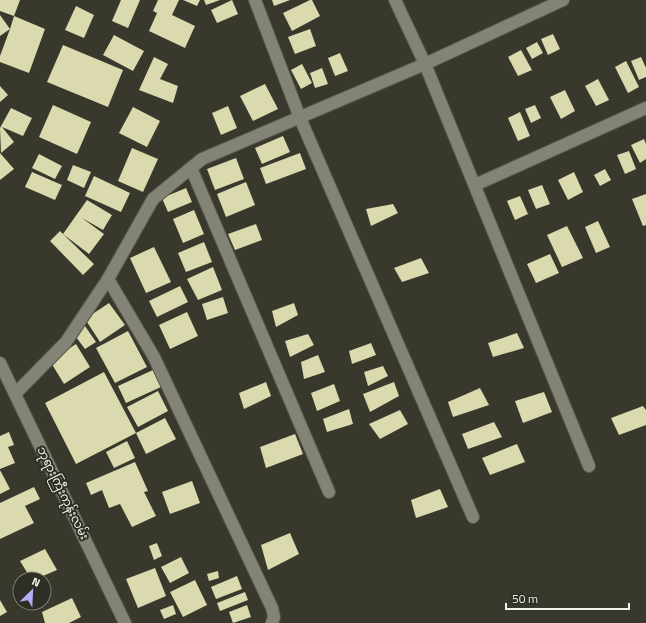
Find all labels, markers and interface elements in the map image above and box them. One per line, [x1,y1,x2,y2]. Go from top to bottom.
street label: ဘုရားကြီးကုန်းလမ်း [32,443,94,543]
north arrow [12,571,52,611]
text: N [29,573,43,591]
scale bar [506,585,629,611]
text: 50 m [512,589,538,608]

